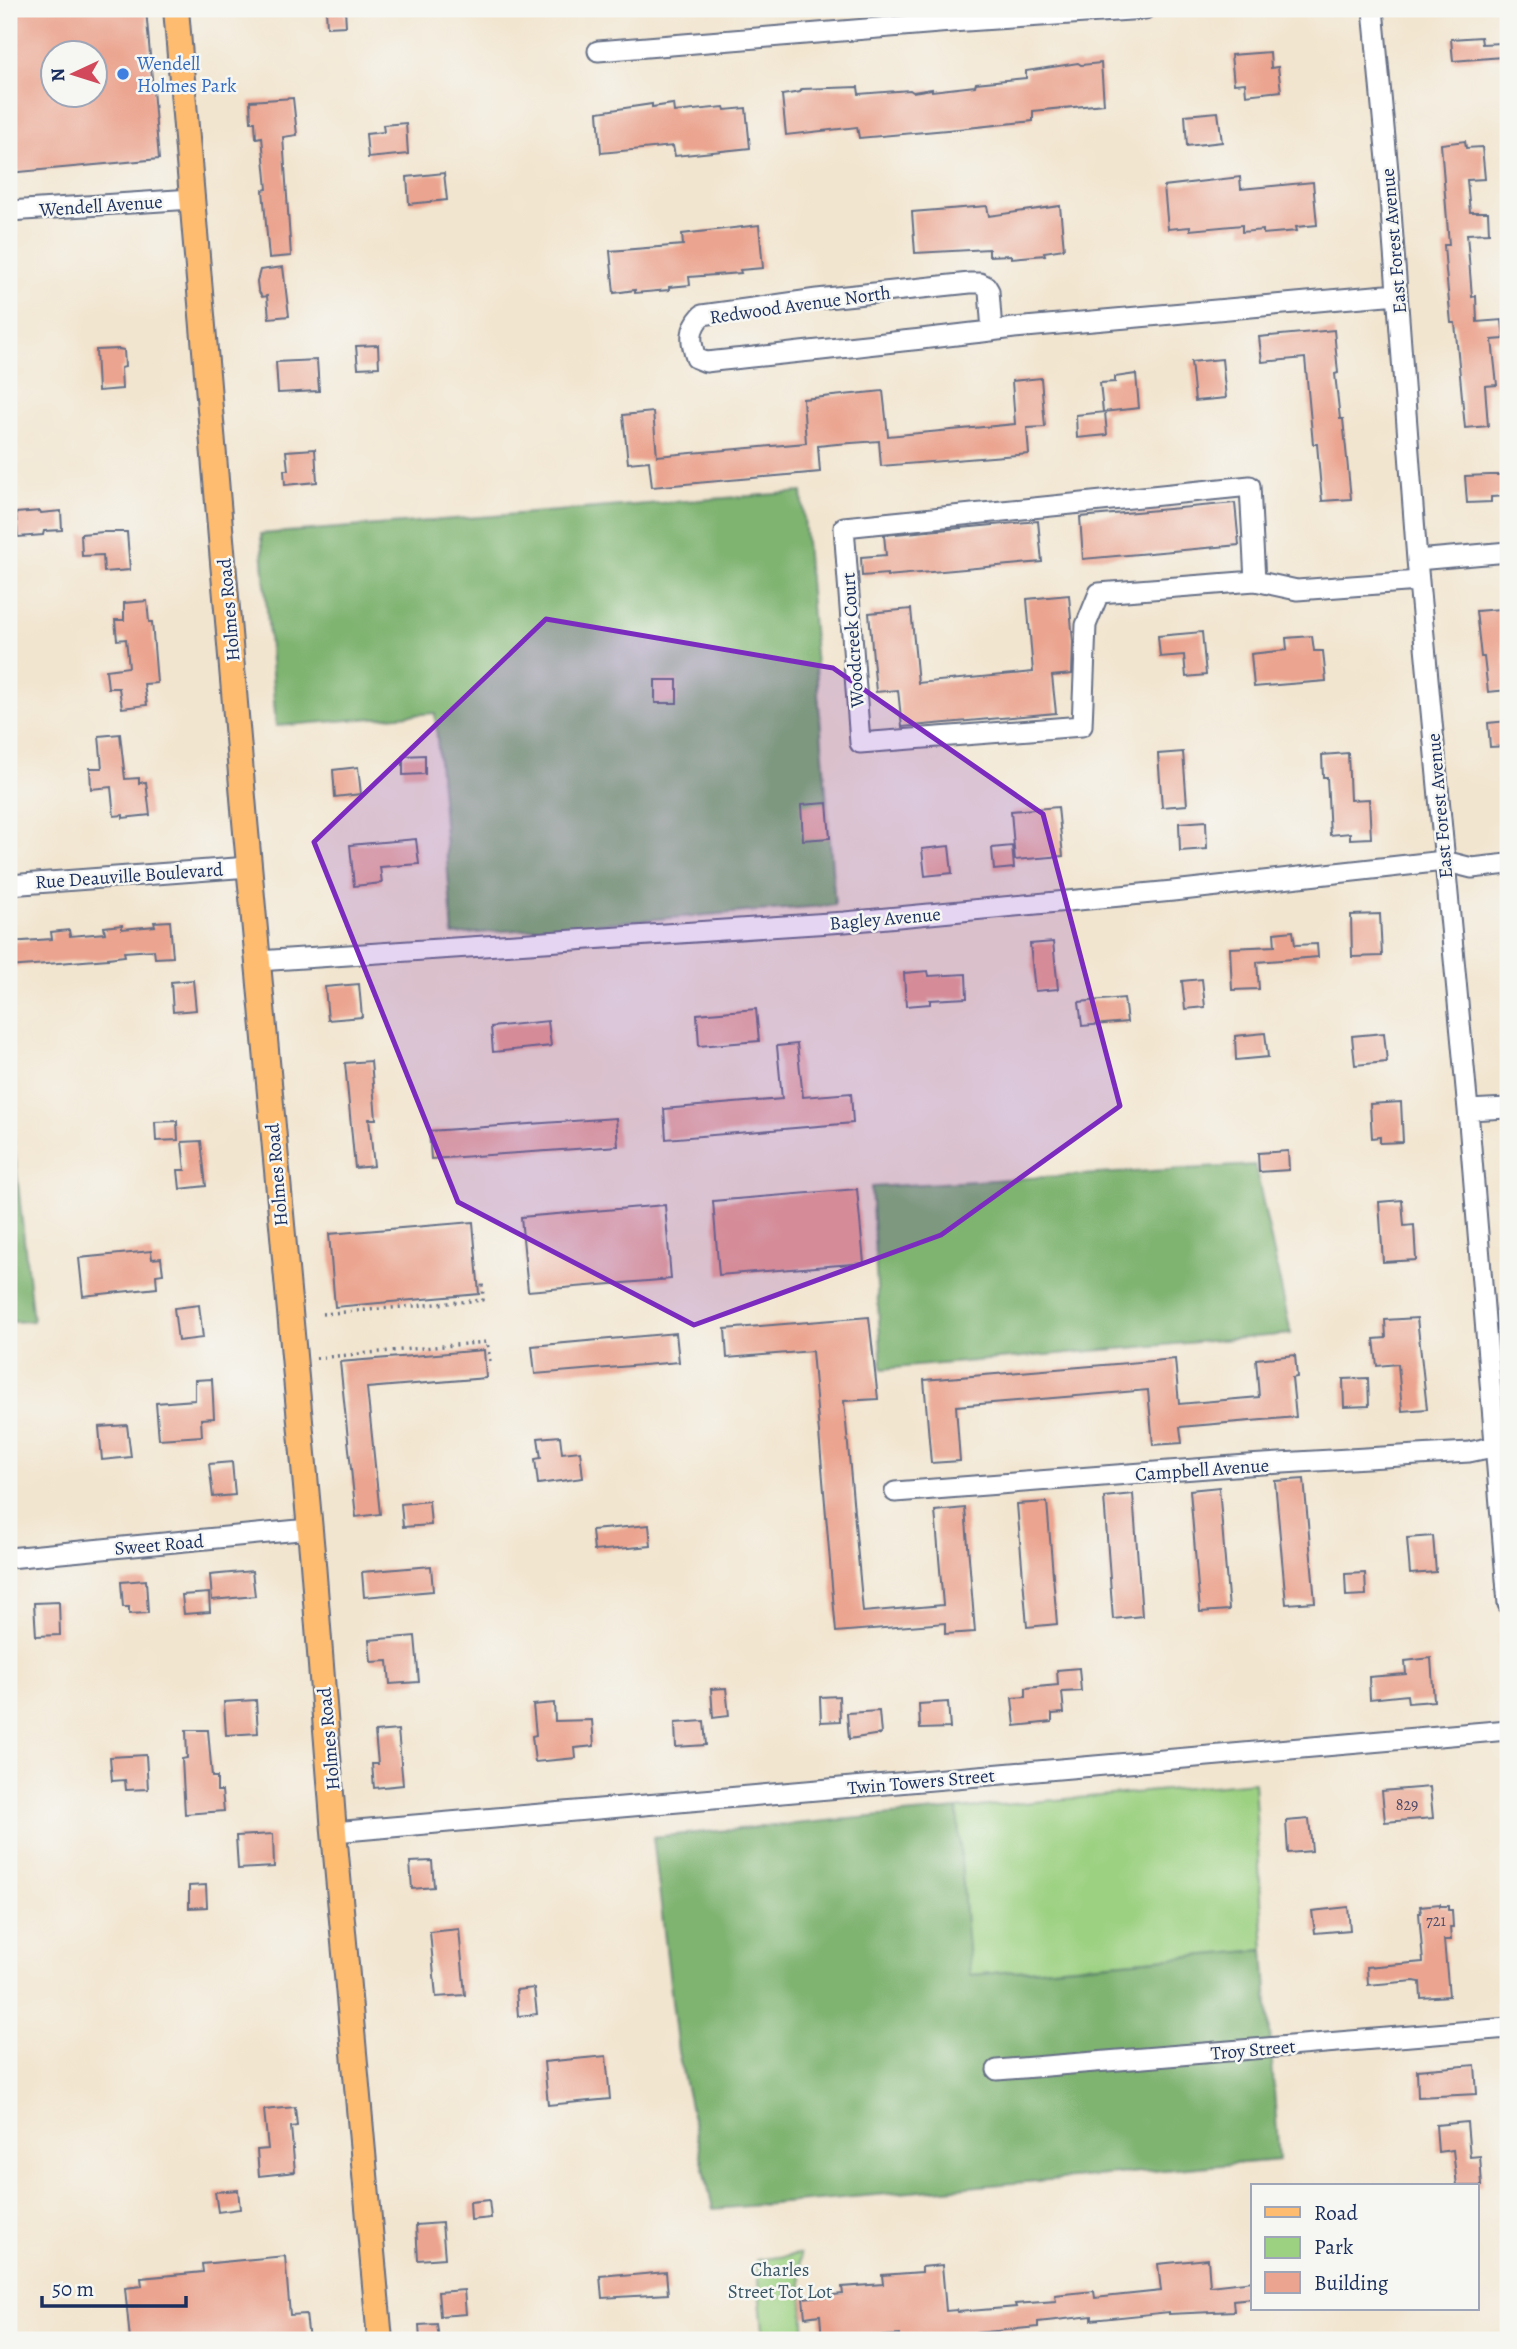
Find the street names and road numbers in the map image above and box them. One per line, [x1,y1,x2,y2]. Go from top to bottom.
street label: East Forest Avenue [1375,167,1413,315]
street label: Wendell Avenue [38,189,164,223]
street label: Redwood Avenue North [708,279,892,331]
street label: Holmes Road [211,557,246,663]
street label: Woodcreek Court [835,571,871,709]
street label: East Forest Avenue [1421,732,1459,880]
street label: Rue Deauville Boulevard [34,856,225,896]
street label: Bagley Avenue [828,901,942,937]
street label: Holmes Road [259,1122,294,1228]
street label: Campbell Avenue [1134,1452,1270,1488]
street label: Sweet Road [113,1528,206,1562]
street label: Holmes Road [311,1686,346,1792]
street label: Twin Towers Street [846,1763,996,1801]
street label: Troy Street [1210,2033,1297,2067]

